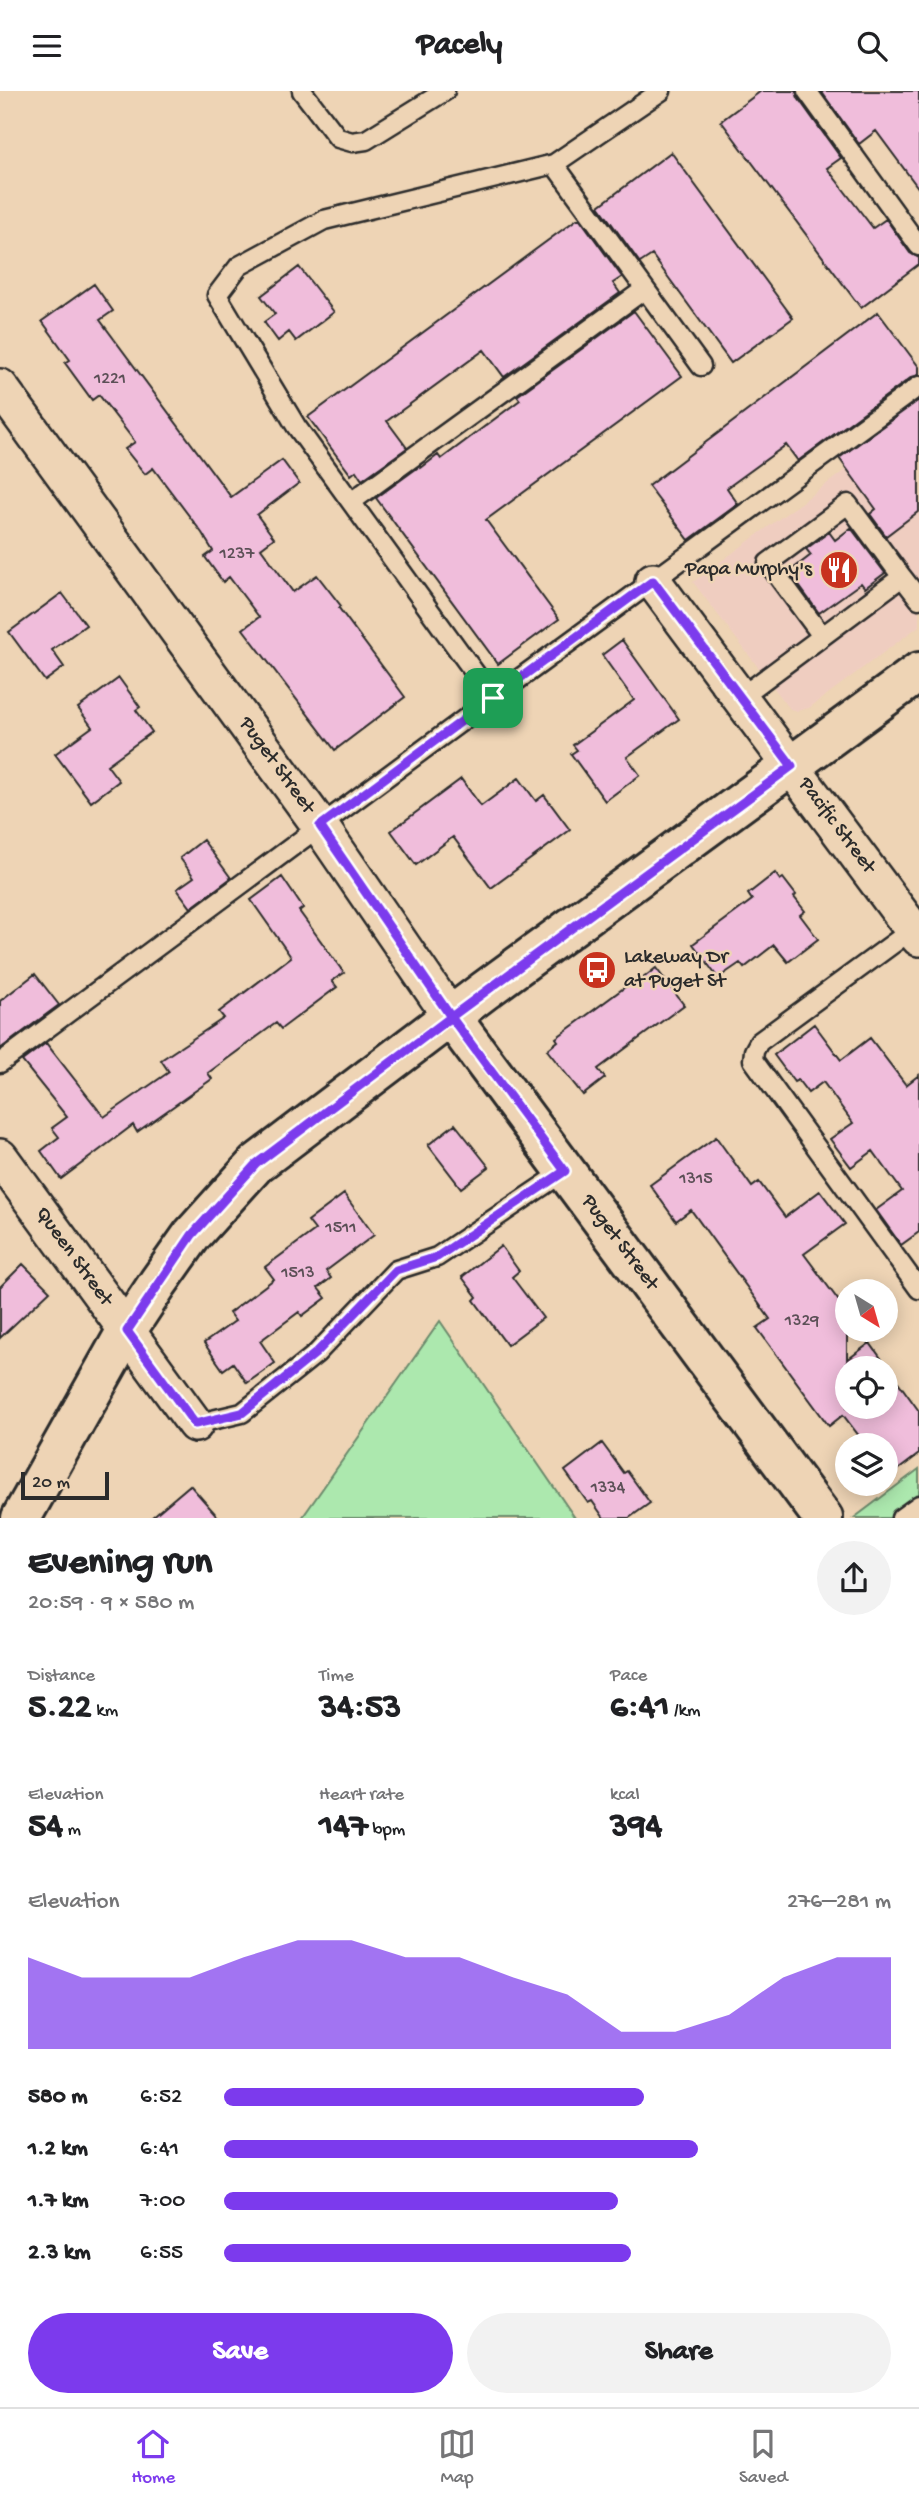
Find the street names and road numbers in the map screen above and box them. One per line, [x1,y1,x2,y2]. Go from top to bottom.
street label: Puget Street [232,712,321,821]
street label: Pacific Street [791,772,882,881]
street label: Puget Street [574,1189,665,1298]
street label: Queen Street [29,1202,119,1313]

